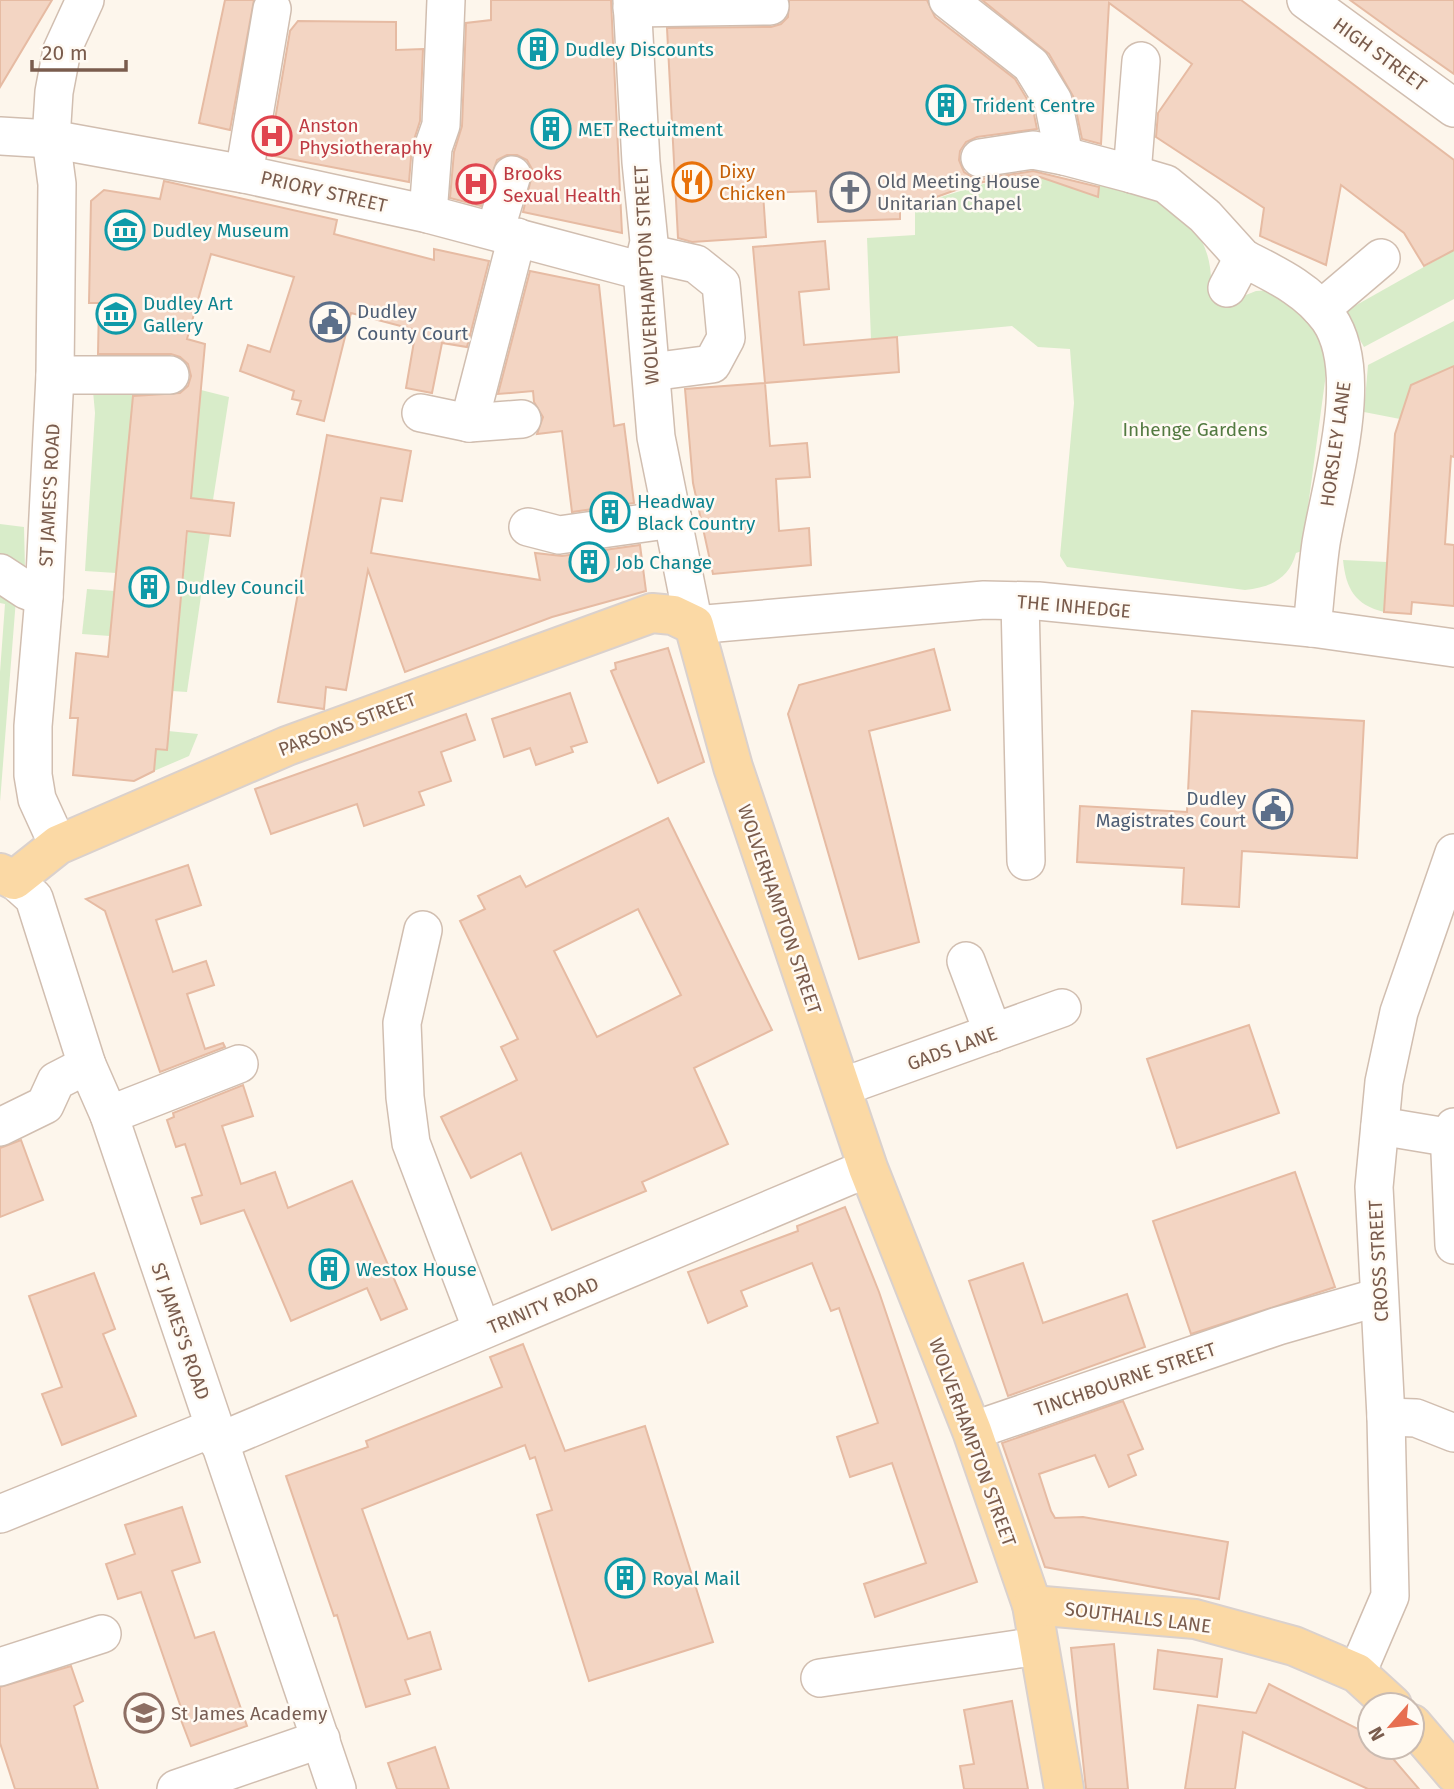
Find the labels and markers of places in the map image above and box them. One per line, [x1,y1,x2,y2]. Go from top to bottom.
building icon: Dudley Discounts [517,28,559,70]
place label: Dudley Discounts [565,38,714,61]
building icon: Trident Centre [925,84,967,126]
place label: Trident Centre [973,94,1095,117]
building icon: MET Rectuitment [530,108,572,150]
place label: Anston Physiotheraphy [299,114,433,159]
hospital icon: Anston Physiotheraphy [251,115,293,157]
place label: MET Rectuitment [578,118,723,141]
place label: Dixy Chicken [719,160,786,205]
restaurant icon: Dixy Chicken [671,161,713,203]
place label: Brooks Sexual Health [503,162,621,207]
hospital icon: Brooks Sexual Health [455,163,497,205]
place label: Old Meeting House Unitarian Chapel [877,170,1040,215]
church icon: Old Meeting House Unitarian Chapel [829,171,871,213]
museum icon: Dudley Museum [104,209,146,251]
place label: Dudley Museum [152,219,289,242]
place label: Dudley Art Gallery [143,292,233,337]
museum icon: Dudley Art Gallery [95,293,137,335]
place label: Dudley County Court [357,300,468,345]
public building icon: Dudley County Court [309,301,351,343]
place label: Headway Black Country [637,490,756,535]
building icon: Headway Black Country [589,491,631,533]
building icon: Job Change [568,541,610,583]
place label: Job Change [616,551,712,574]
building icon: Dudley Council [128,566,170,608]
place label: Dudley Council [176,576,305,599]
place label: Dudley Magistrates Court [1096,787,1247,832]
public building icon: Dudley Magistrates Court [1252,788,1294,830]
building icon: Westox House [308,1248,350,1290]
place label: Westox House [356,1258,477,1281]
building icon: Royal Mail [604,1557,646,1599]
place label: Royal Mail [652,1567,740,1590]
school or university icon: St James Academy [123,1692,165,1734]
place label: St James Academy [171,1702,328,1725]

